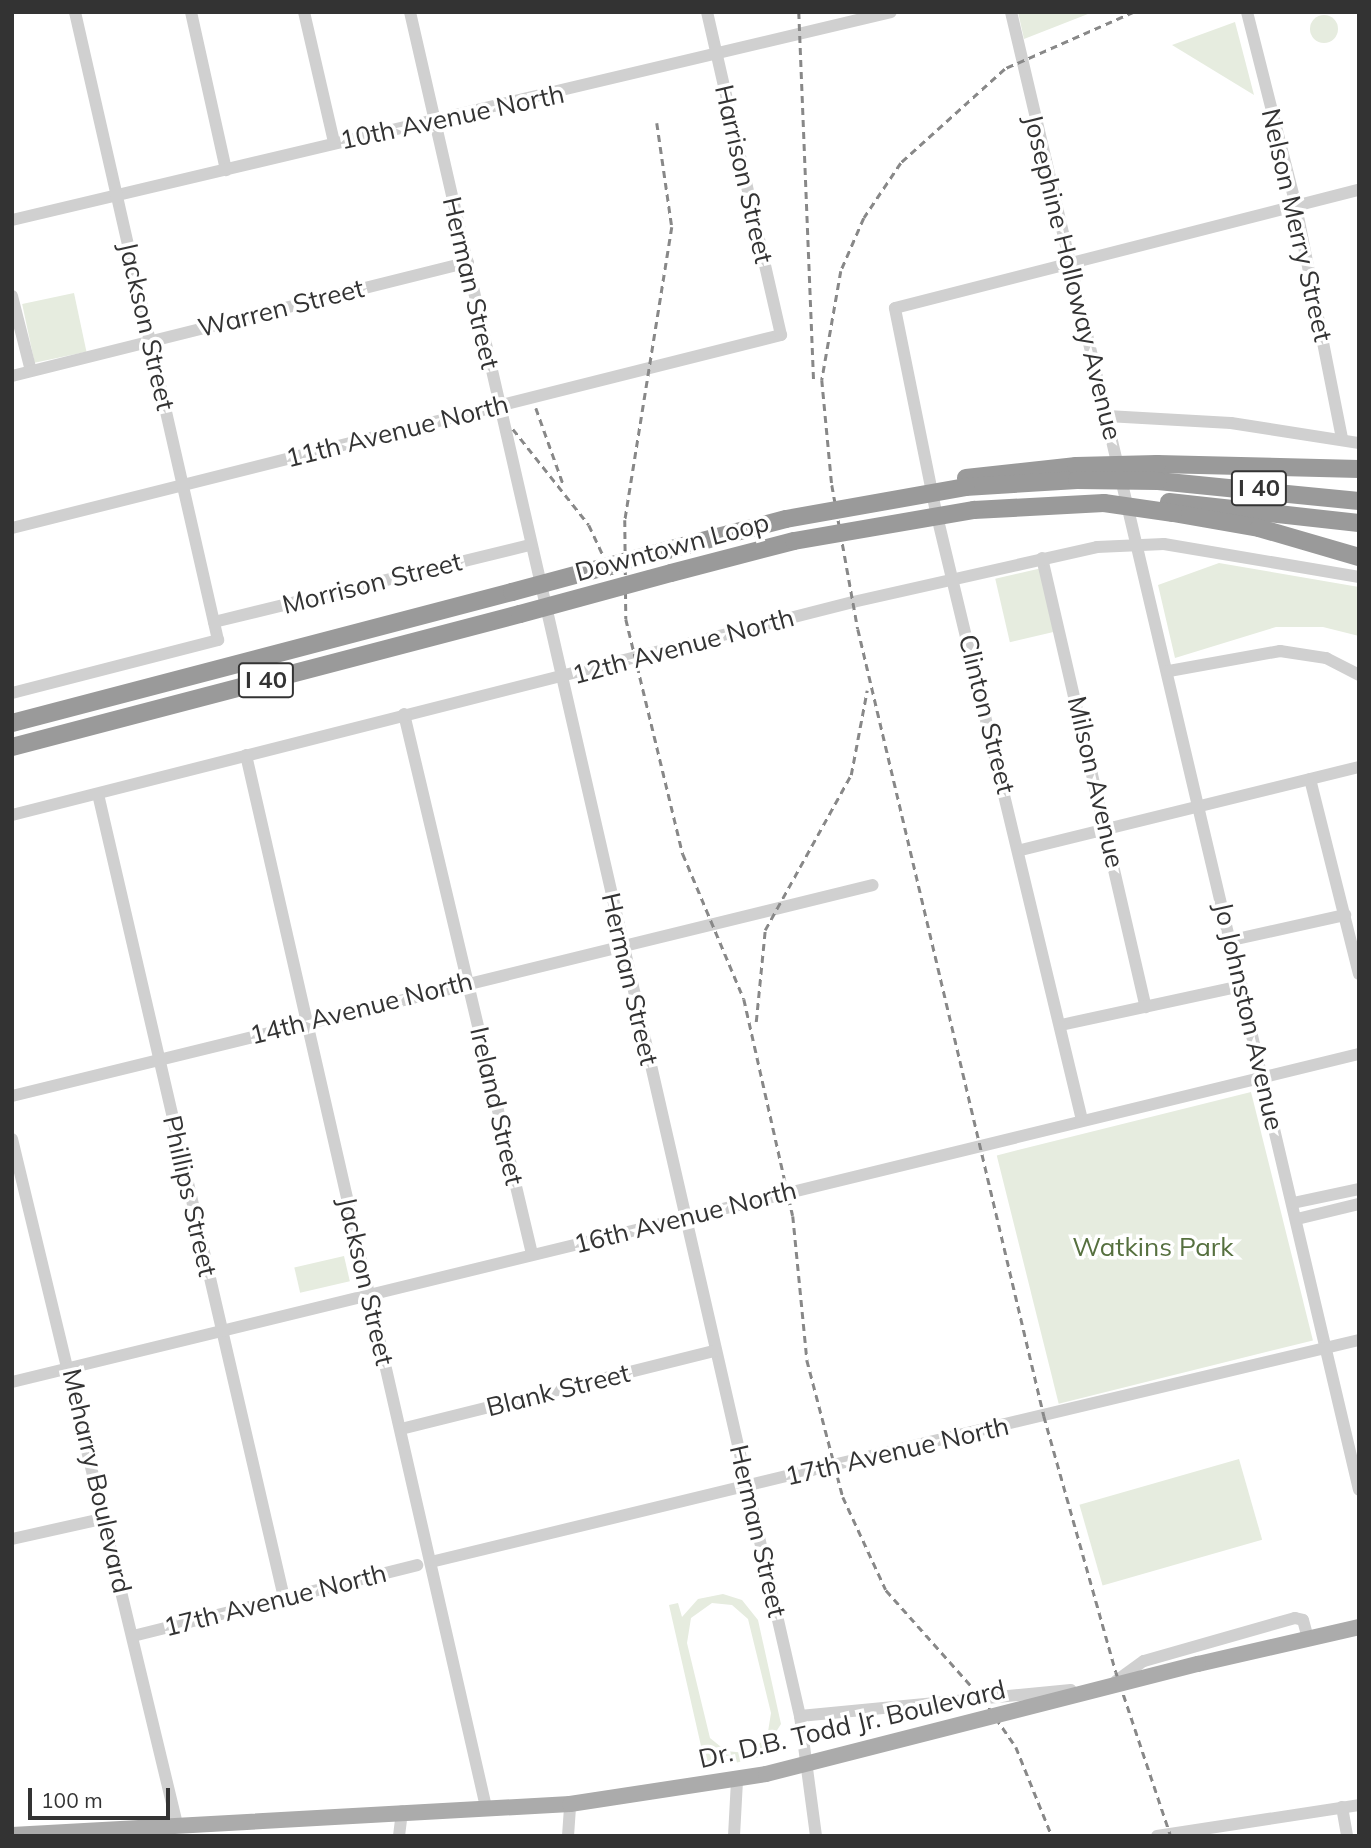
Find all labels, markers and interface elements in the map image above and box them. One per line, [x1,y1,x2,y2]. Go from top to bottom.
street label: 10th Avenue North [337,78,567,156]
street label: Harrison Street [708,82,780,266]
street label: Nelson Merry Street [1255,105,1339,345]
street label: Josephine Holloway Avenue [1017,111,1129,443]
street label: Herman Street [436,194,506,372]
street label: Jackson Street [112,239,182,413]
street label: Warren Street [195,272,367,344]
street label: 11th Avenue North [282,388,512,474]
road number: I 40 [1229,467,1289,508]
street label: Downtown Loop [572,506,772,588]
street label: Morrison Street [279,546,465,620]
street label: 12th Avenue North [569,601,797,691]
street label: Clinton Street [952,631,1022,797]
road number: I 40 [236,660,296,700]
street label: Milson Avenue [1061,693,1131,871]
street label: Herman Street [595,890,665,1068]
street label: Jo Johnston Avenue [1208,899,1290,1133]
street label: 14th Avenue North [246,965,476,1051]
street label: Ireland Street [464,1024,530,1188]
street label: Phillips Street [156,1113,224,1279]
street label: 16th Avenue North [570,1174,800,1260]
street label: Jackson Street [331,1194,401,1368]
park label: Watkins Park [1072,1231,1234,1263]
street label: Blank Street [483,1357,633,1423]
street label: Meharry Boulevard [56,1366,138,1596]
street label: 17th Avenue North [782,1410,1012,1492]
street label: Herman Street [723,1442,793,1620]
street label: 17th Avenue North [160,1557,390,1643]
street label: Dr. D.B. Todd Jr. Boulevard [696,1673,1008,1775]
scale bar [32,1774,173,1818]
text: 100 m [41,1787,103,1813]

